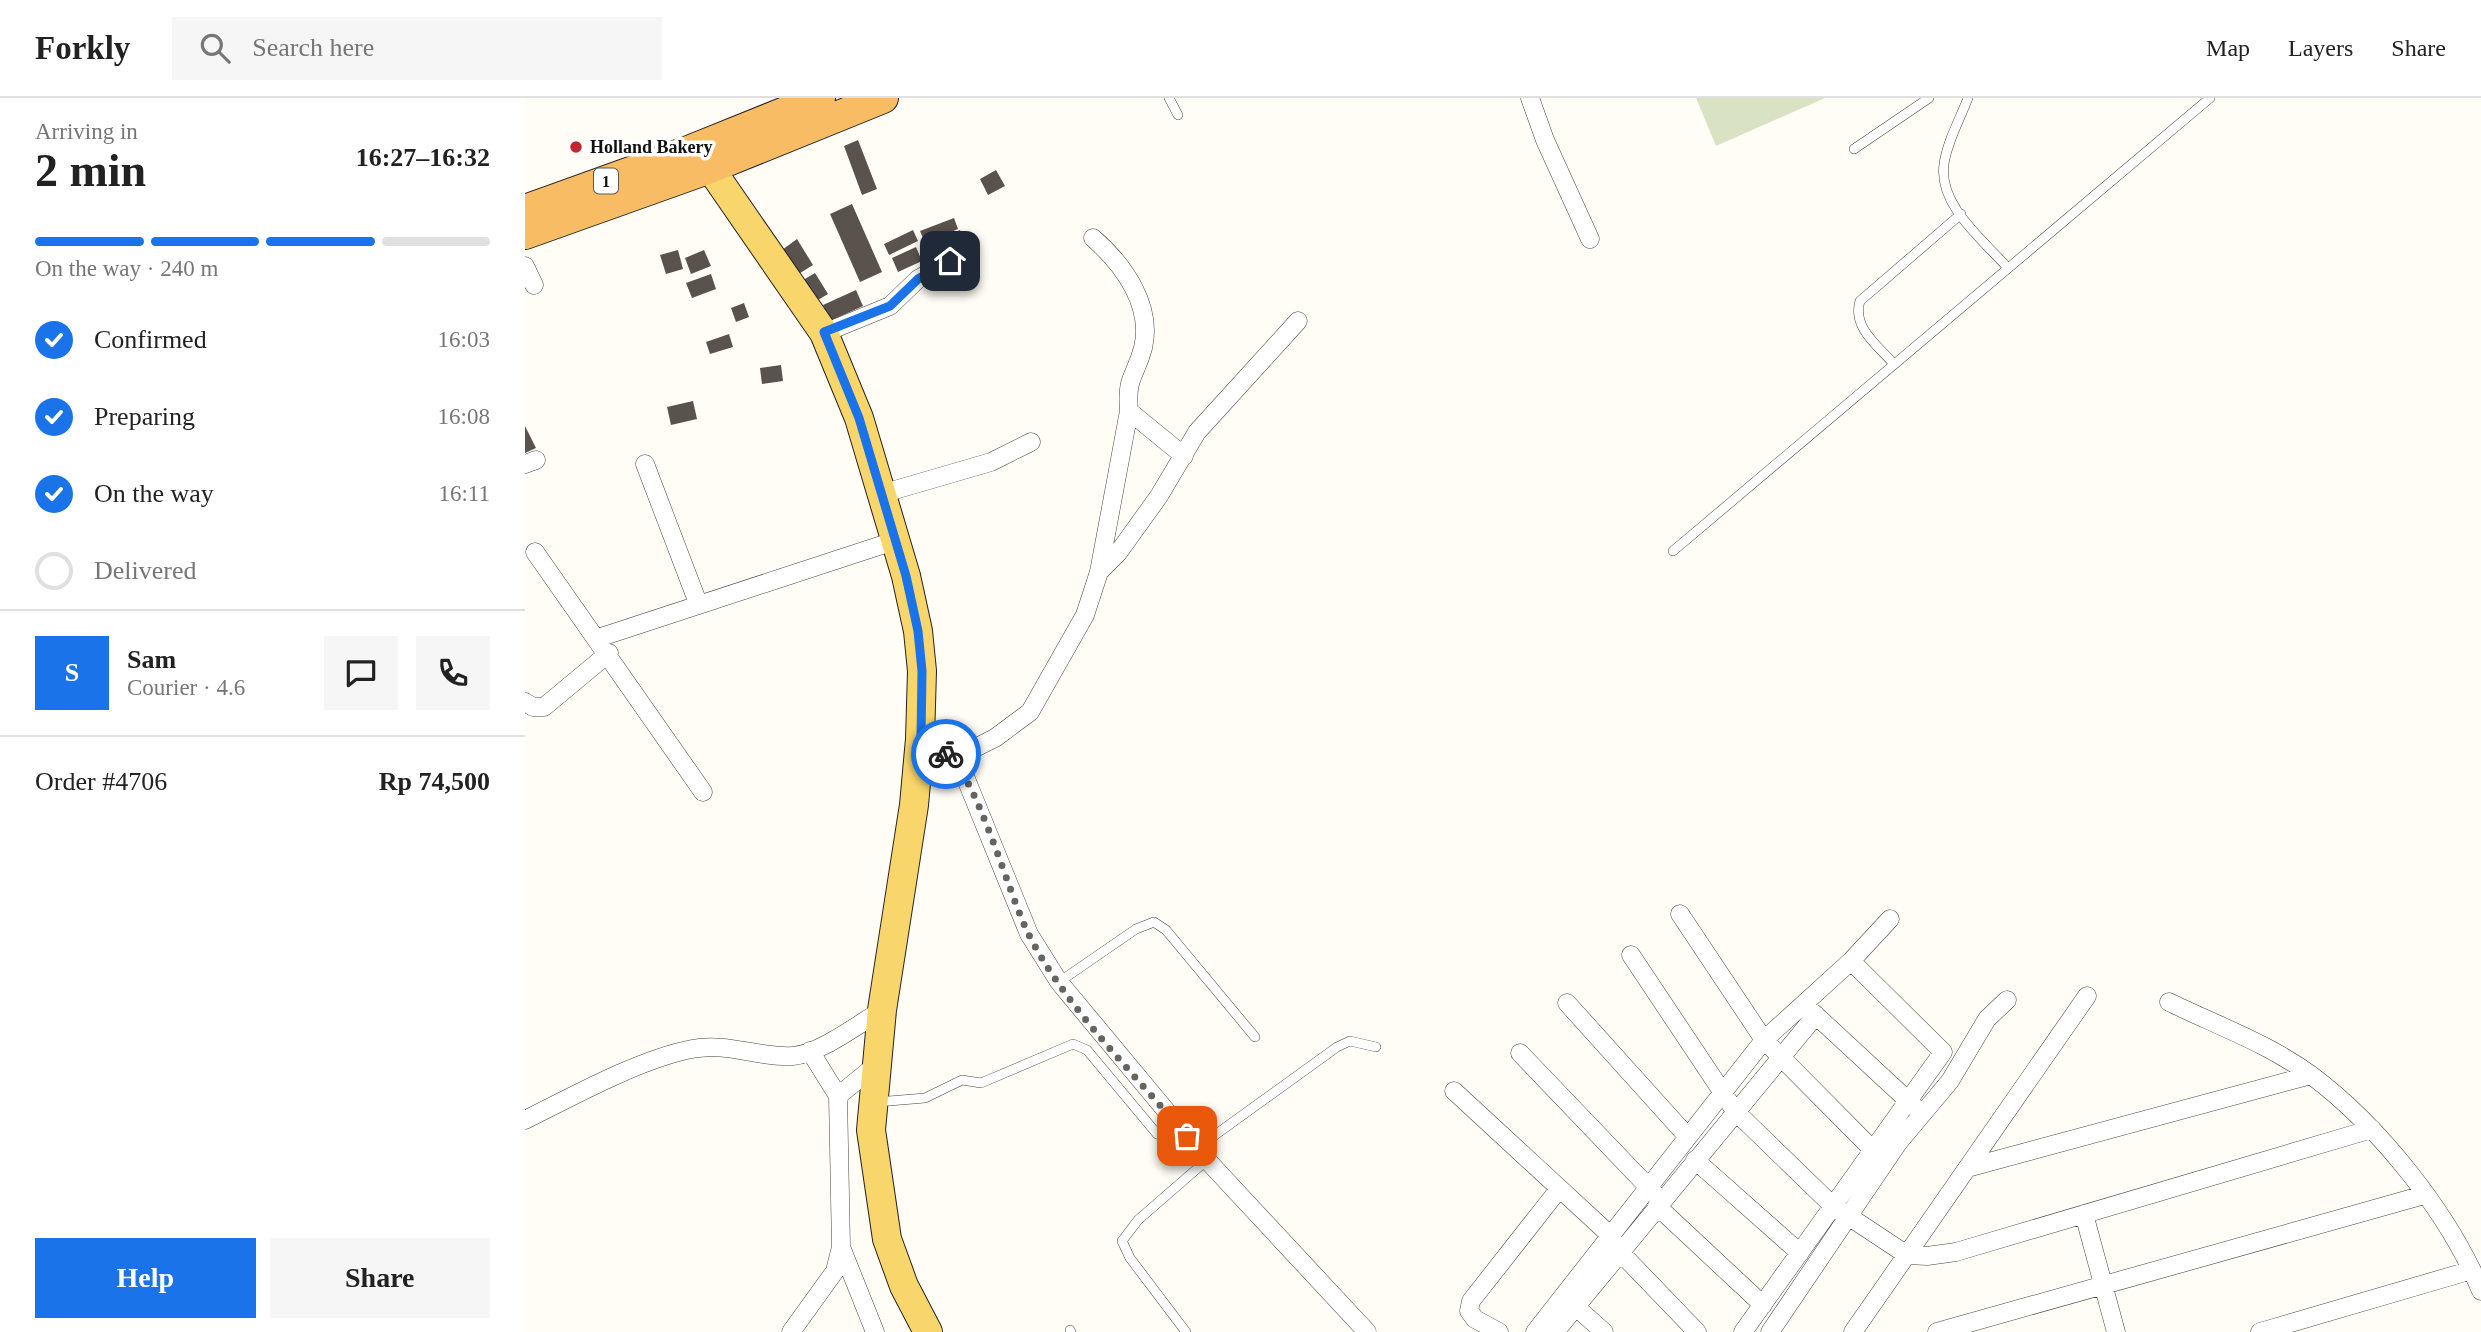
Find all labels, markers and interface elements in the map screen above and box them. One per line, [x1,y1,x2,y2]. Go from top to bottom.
search box [172,17,662,80]
icon: search [196,29,234,67]
text: Forkly [35,30,130,66]
text: Search here [252,33,374,62]
text: Map [2206,35,2250,61]
text: Layers [2288,35,2353,61]
text: Share [2391,35,2446,61]
text: Arriving in [35,119,138,144]
place label: Holland Bakery [590,137,713,157]
marker: Holland Bakery [568,139,584,155]
text: 16:27–16:32 [356,143,490,172]
text: 2 min [35,145,146,196]
road number: 1 [594,169,618,194]
pin [920,231,980,291]
icon: home [931,242,969,280]
text: On the way · 240 m [35,256,218,281]
icon: check [35,321,73,359]
text: Confirmed [94,325,207,354]
text: 16:03 [438,327,490,352]
icon: check [35,398,73,436]
text: Preparing [94,402,195,431]
text: 16:08 [438,404,490,429]
icon: check [35,475,73,513]
text: On the way [94,479,214,508]
text: 16:11 [438,481,490,506]
text: Delivered [94,556,197,585]
button: chat [324,636,398,710]
button: phone [416,636,490,710]
text: Sam [127,645,176,674]
text: S [65,658,79,687]
text: Courier · 4.6 [127,675,245,700]
courier [911,719,981,789]
icon: bike [927,735,965,773]
text: Order #4706 [35,767,167,796]
text: Rp 74,500 [379,767,490,796]
pin [1157,1106,1217,1166]
icon: bag [1168,1117,1206,1155]
button: Help [35,1238,256,1318]
button: Share [270,1238,490,1318]

